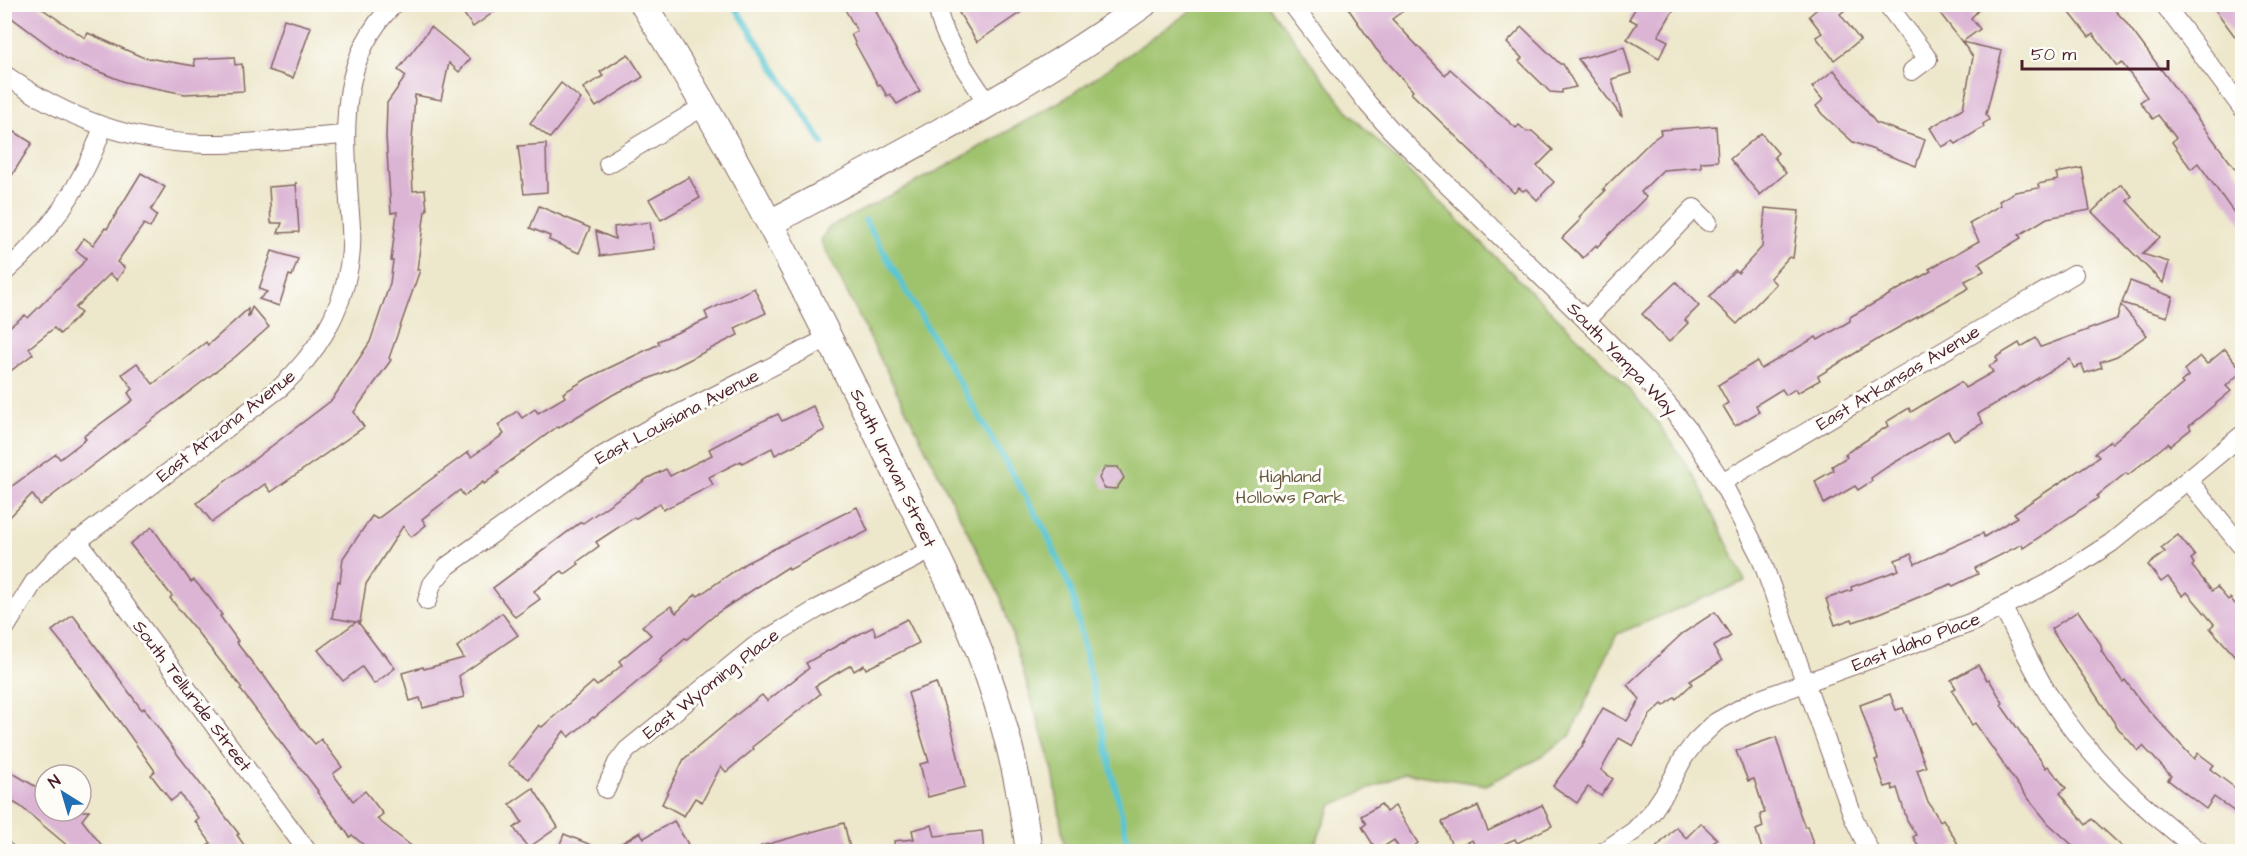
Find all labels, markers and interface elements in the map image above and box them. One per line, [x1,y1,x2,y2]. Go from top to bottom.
scale bar [2022,33,2168,71]
text: 50 m [2031,42,2076,67]
street label: South Yampa Way [1560,297,1683,422]
street label: East Arkansas Avenue [1811,319,1985,437]
street label: East Louisiana Avenue [591,363,764,471]
street label: East Arizona Avenue [151,364,301,488]
street label: South Uravan Street [844,384,943,552]
park label: Highland Hollows Park [1235,464,1345,510]
street label: East Idaho Place [1848,606,1984,678]
street label: South Telluride Street [127,615,258,778]
street label: East Wyoming Place [637,623,785,746]
north arrow [33,763,93,823]
text: N [44,770,65,794]

